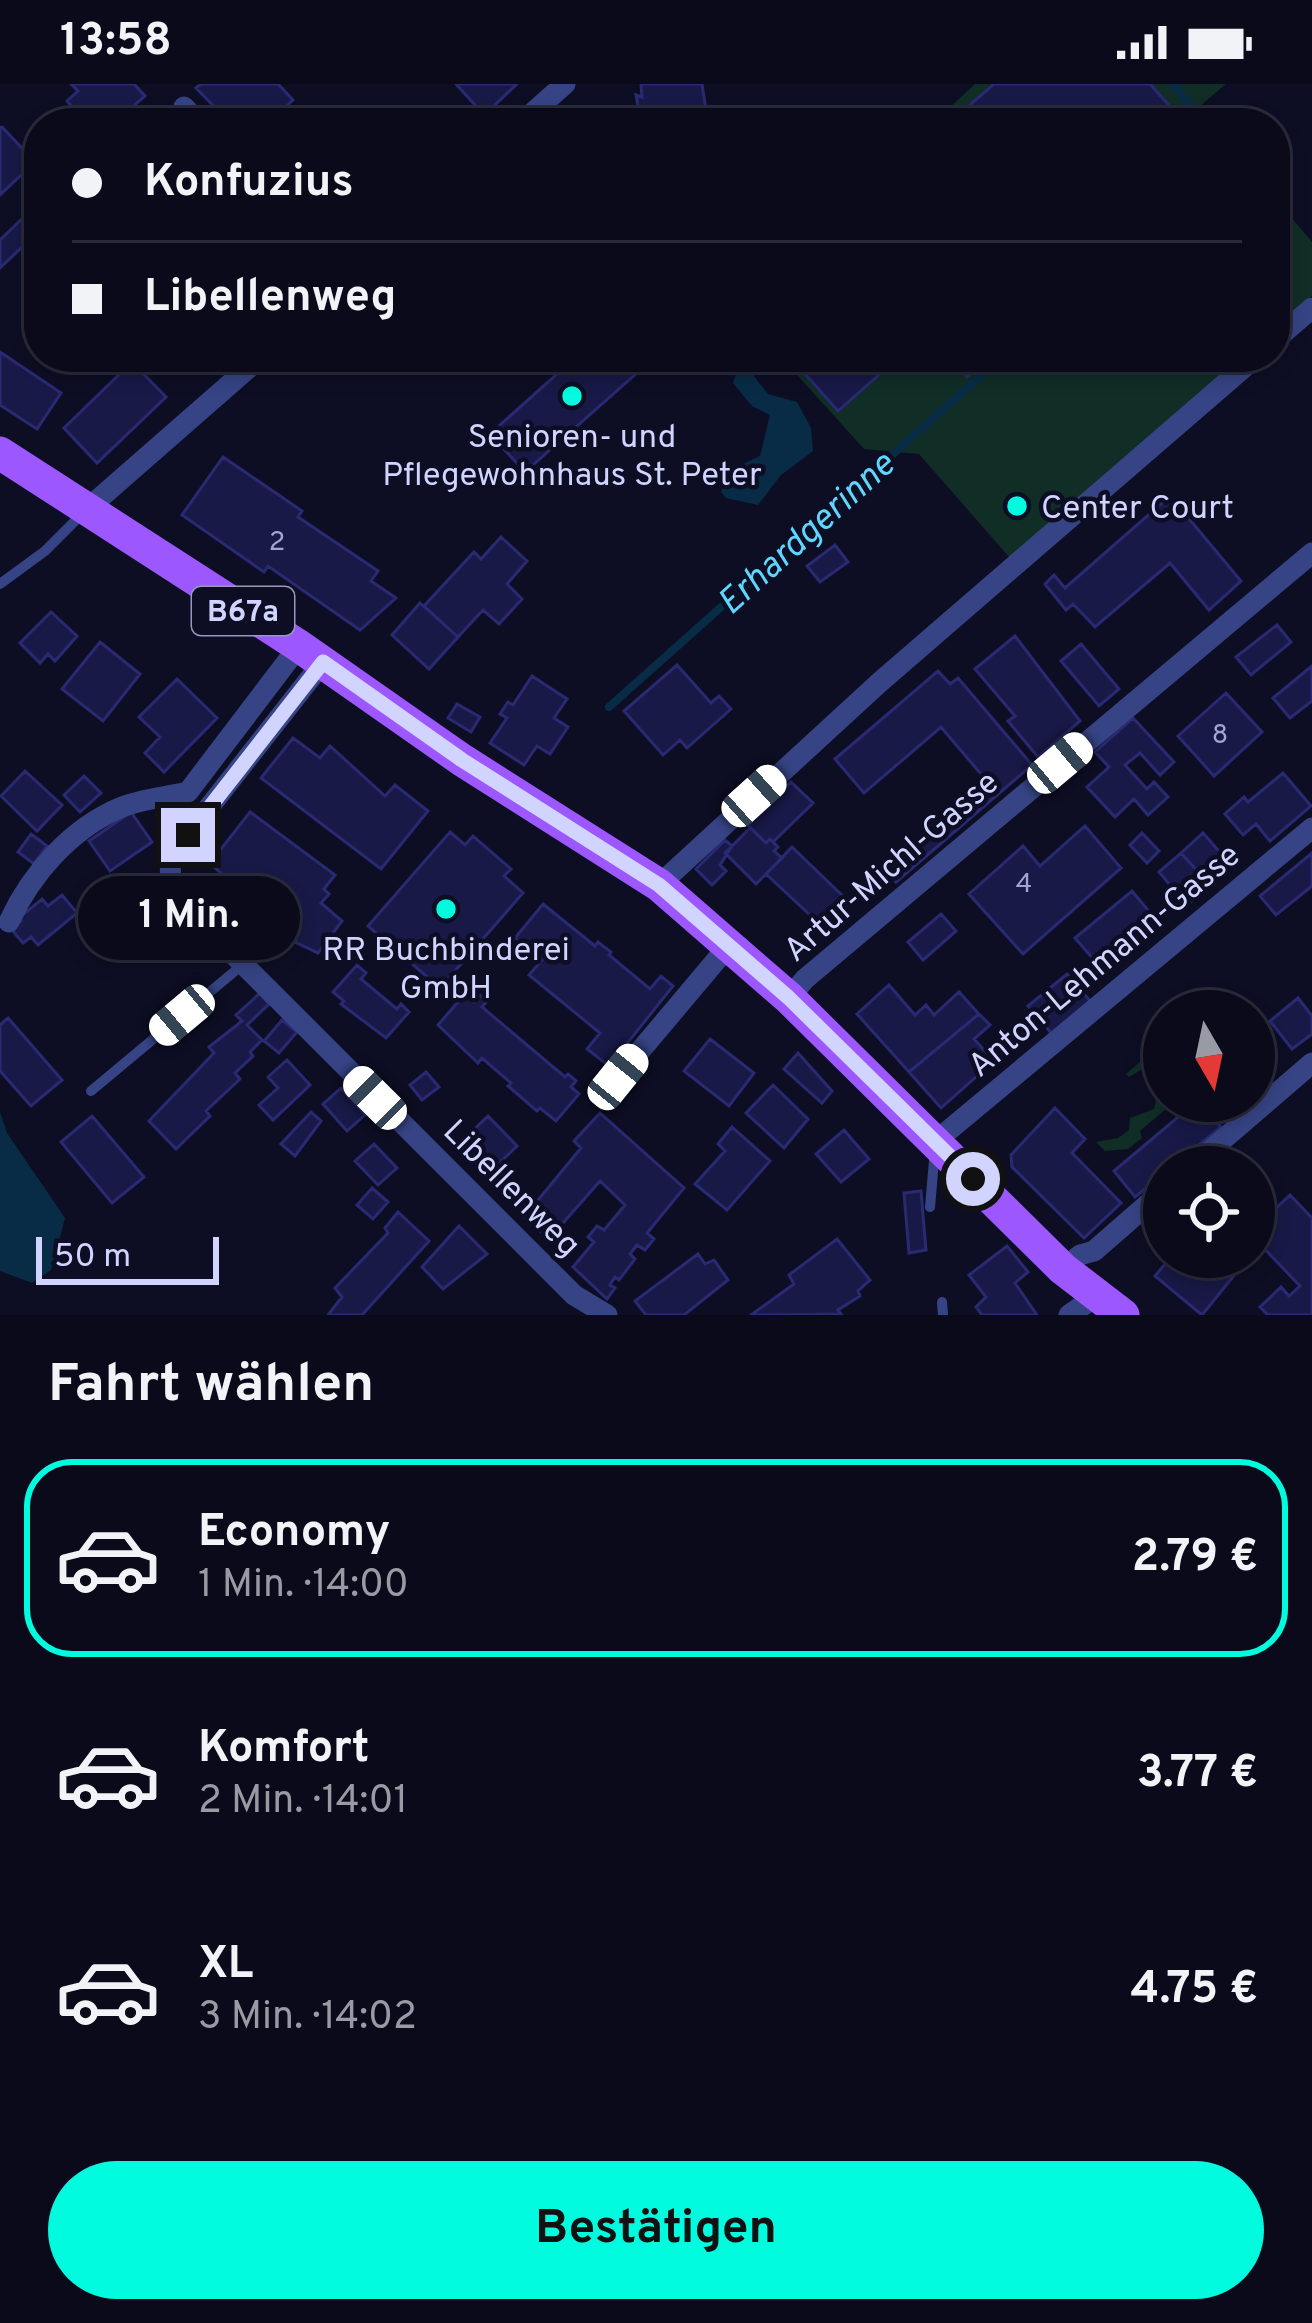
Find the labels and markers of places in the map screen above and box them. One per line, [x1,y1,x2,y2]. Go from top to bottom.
marker: Senioren- und Pflegewohnhaus St. Peter [559,383,585,409]
place label: Senioren- und Pflegewohnhaus St. Peter [382,418,762,498]
place label: Center Court [1041,489,1234,531]
marker: Center Court [1004,493,1030,519]
marker: RR Buchbinderei GmbH [433,896,459,922]
place label: RR Buchbinderei GmbH [322,931,570,1011]

